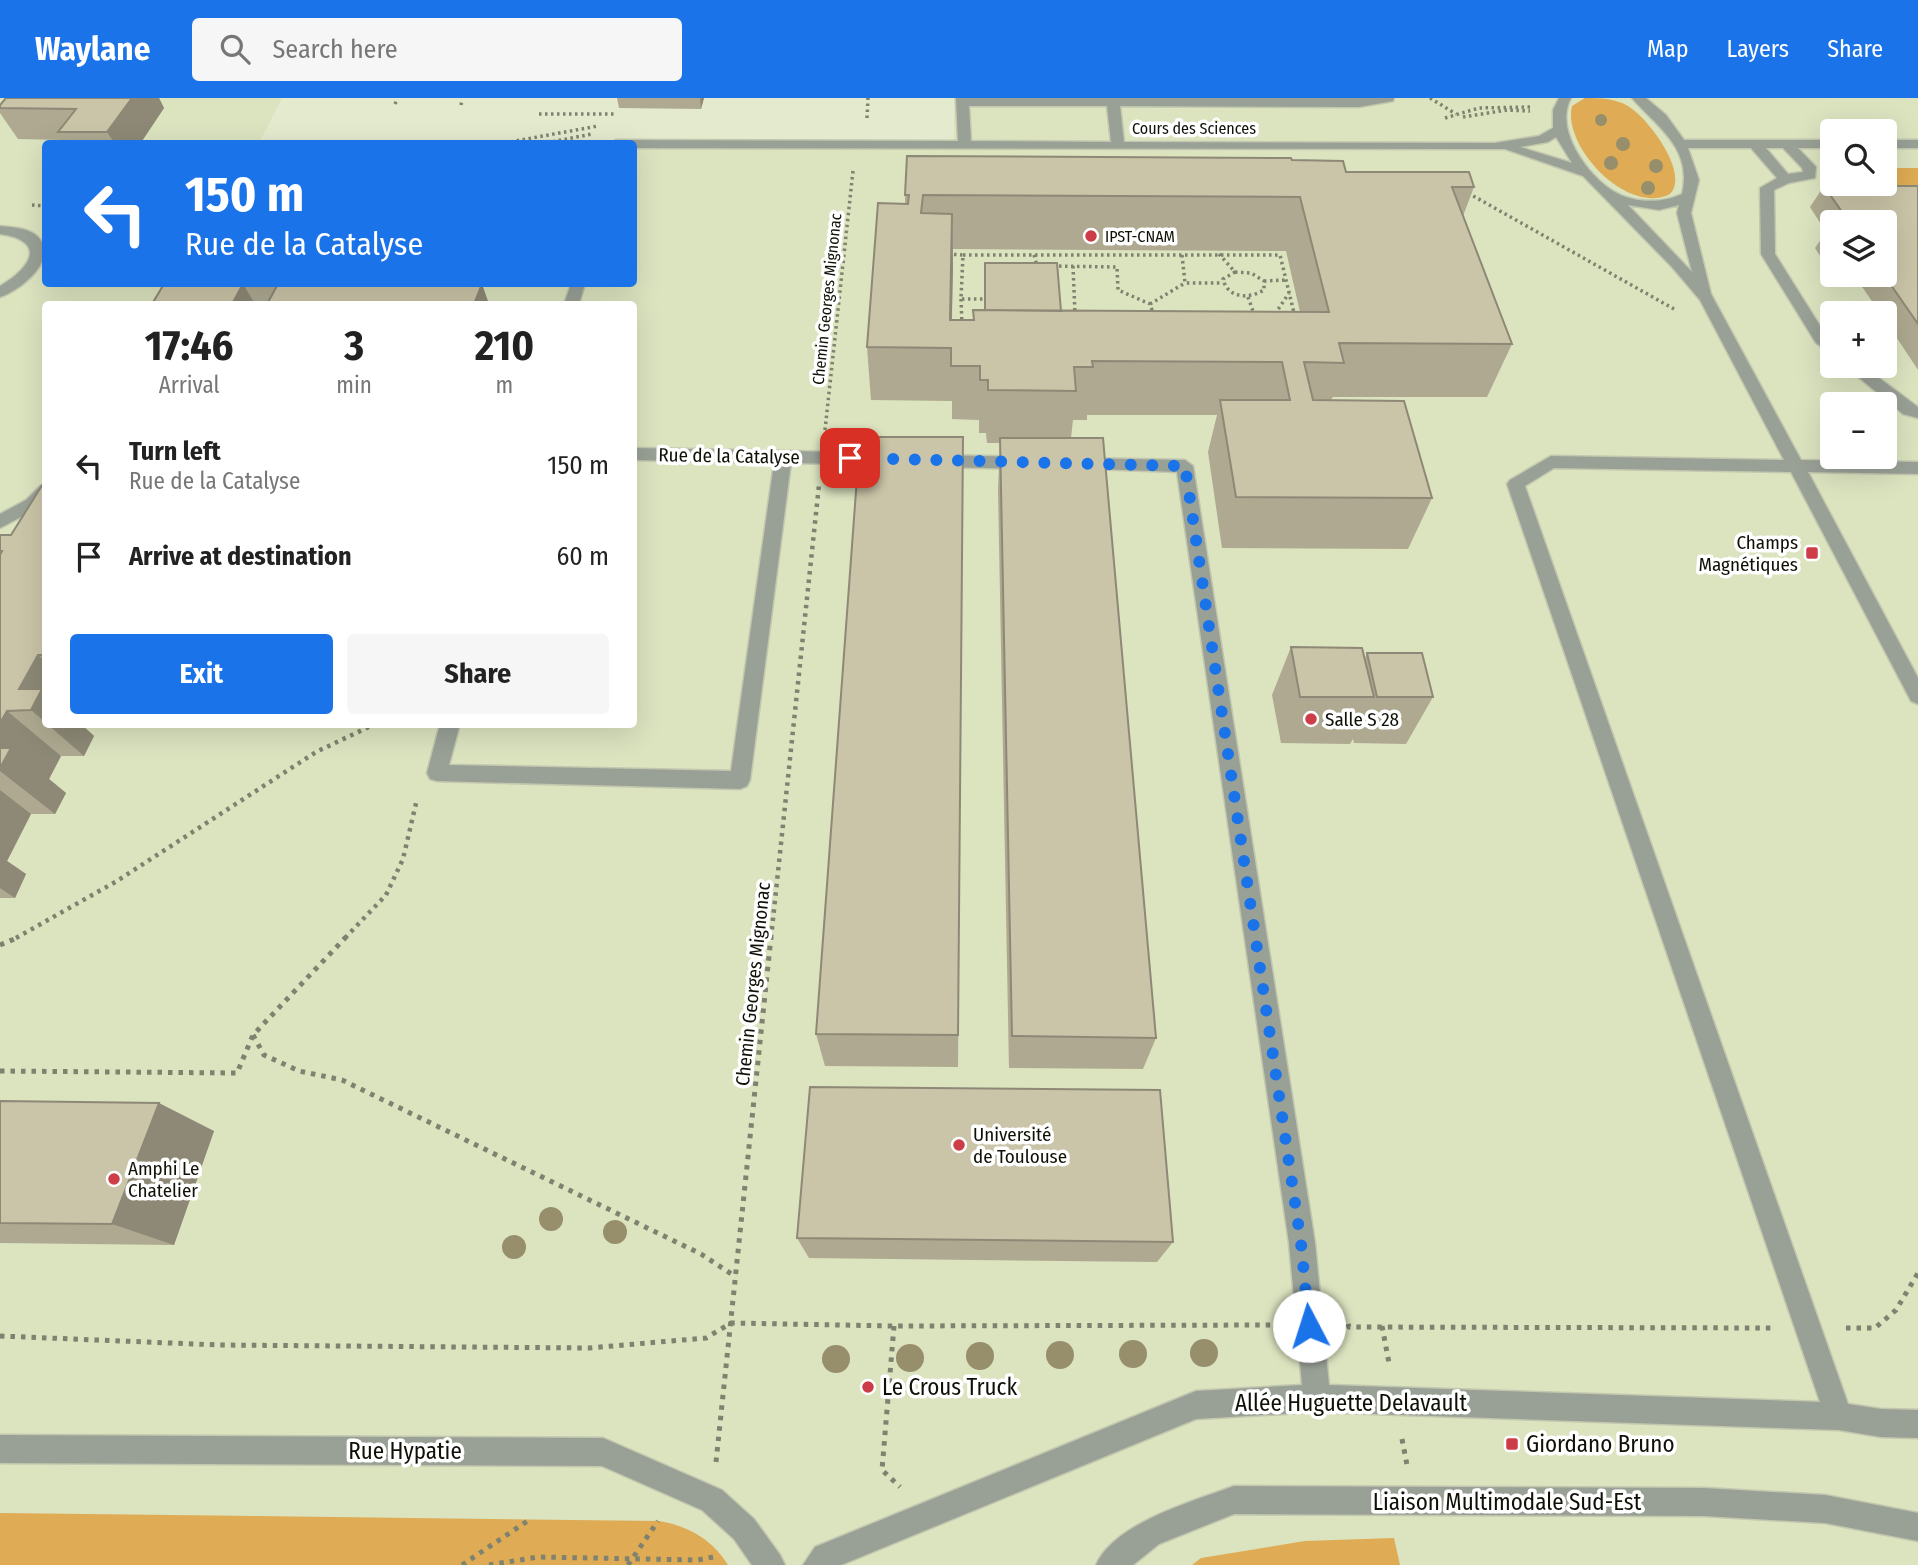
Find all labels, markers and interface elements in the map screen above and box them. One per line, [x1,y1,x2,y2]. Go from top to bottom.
search box [192,18,682,81]
text: Waylane [35,29,150,69]
icon: search [216,30,254,68]
text: Search here [272,34,398,65]
text: Map [1647,35,1689,63]
text: Layers [1727,35,1789,63]
text: Share [1827,35,1883,63]
street label: Cours des Sciences [1132,119,1256,138]
map controls [1820,119,1897,469]
button: search [1820,119,1897,196]
text: 150 m [185,165,304,224]
icon: left [70,168,161,259]
button: layers [1820,210,1897,287]
street label: Chemin Georges Mignonac [809,212,845,386]
text: Rue de la Catalyse [185,225,423,263]
place label: IPST-CNAM [1105,227,1175,246]
marker: IPST-CNAM [1083,228,1099,244]
button: + [1820,301,1897,378]
text: 17:46 [145,321,233,371]
text: 3 [344,321,364,371]
text: 210 [475,321,534,371]
text: Arrival [159,371,220,399]
text: min [336,371,372,399]
text: m [496,371,513,399]
button: − [1820,392,1897,469]
pin [820,428,880,488]
text: Turn left [129,436,221,467]
icon: arrive [831,439,869,477]
street label: Rue de la Catalyse [658,443,800,469]
icon: left [70,447,108,485]
text: 150 m [547,450,609,481]
text: Rue de la Catalyse [129,467,300,495]
place label: Champs Magnétiques [1698,531,1798,576]
icon: arrive [70,538,108,576]
text: Arrive at destination [129,541,352,572]
text: 60 m [556,541,609,572]
marker: Champs Magnétiques [1804,545,1820,561]
button: Exit [70,634,333,714]
button: Share [347,634,609,714]
place label: Salle S 28 [1325,708,1399,731]
marker: Salle S 28 [1303,711,1319,727]
street label: Chemin Georges Mignonac [731,881,775,1087]
place label: Université de Toulouse [973,1123,1067,1168]
marker: Université de Toulouse [951,1137,967,1153]
place label: Amphi Le Chatelier [128,1157,199,1202]
marker: Amphi Le Chatelier [106,1171,122,1187]
position arrow [1272,1289,1346,1363]
place label: Le Crous Truck [882,1373,1017,1401]
marker: Le Crous Truck [860,1379,876,1395]
street label: Allée Huguette Delavault [1235,1389,1468,1417]
place label: Giordano Bruno [1526,1430,1675,1458]
marker: Giordano Bruno [1504,1436,1520,1452]
street label: Rue Hypatie [348,1437,462,1465]
street label: Liaison Multimodale Sud-Est [1373,1488,1642,1516]

